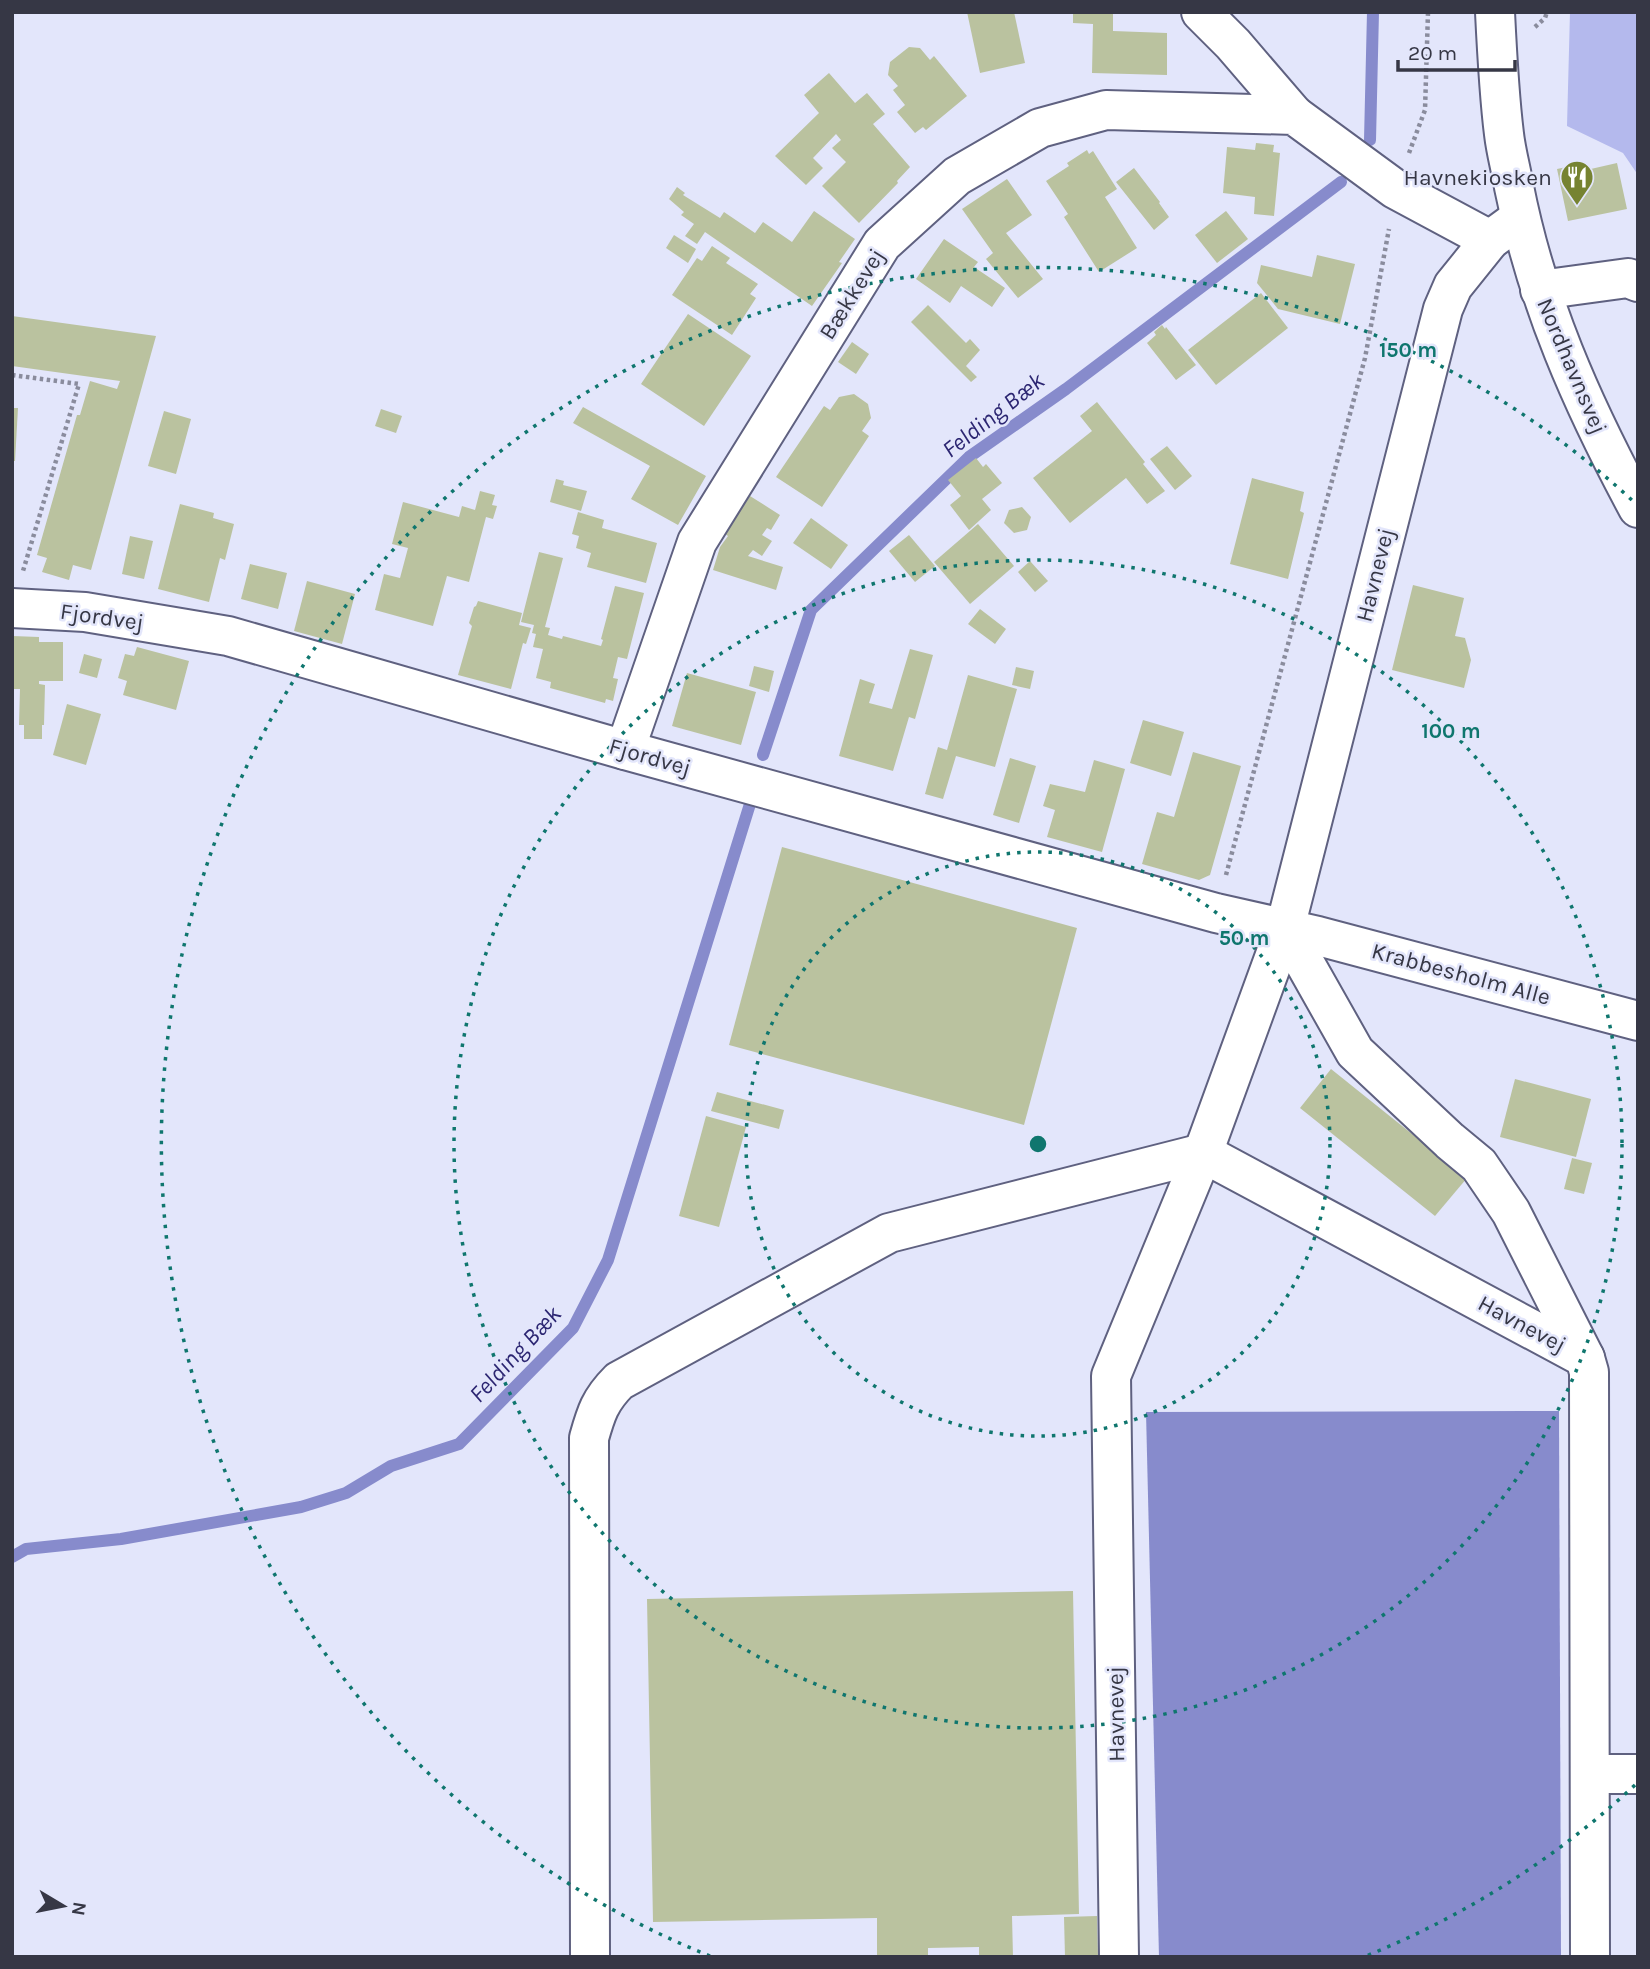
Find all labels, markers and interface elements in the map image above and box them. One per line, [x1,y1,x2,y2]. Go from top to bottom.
scale bar [1398,28,1515,72]
text: 20 m [1408,41,1457,65]
restaurant icon: Havnekiosken [1558,158,1596,207]
place label: Havnekiosken [1404,164,1552,191]
street label: Bækkevej [814,244,890,344]
street label: Nordhavnsvej [1531,294,1613,438]
text: 150 m [1379,338,1437,362]
water label: Felding Bæk [936,366,1050,463]
street label: Havnevej [1350,525,1400,625]
street label: Fjordvej [58,598,146,636]
text: 100 m [1421,719,1481,743]
street label: Fjordvej [606,732,694,782]
text: 50 m [1219,926,1269,950]
street label: Krabbesholm Alle [1369,937,1553,1011]
centre of rings [1026,1132,1050,1156]
street label: Havnevej [1473,1290,1571,1358]
water label: Felding Bæk [463,1299,567,1408]
street label: Havnevej [1102,1666,1130,1762]
north arrow [28,1871,98,1941]
text: N [67,1900,91,1917]

